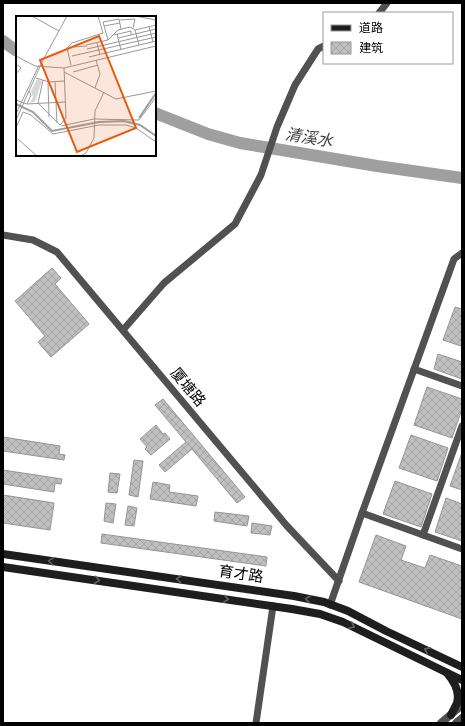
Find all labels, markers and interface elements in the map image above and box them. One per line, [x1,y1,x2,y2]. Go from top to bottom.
legend [323,12,453,64]
inset map [16,16,156,156]
text: 道路 [359,21,383,36]
text: 建筑 [359,41,383,56]
water label: 清溪水 [284,124,335,152]
street label: 厦塘路 [167,364,209,410]
one-way arrow [48,557,54,566]
street label: 育才路 [217,562,265,586]
one-way arrow [94,575,100,584]
one-way arrow [176,575,183,584]
one-way arrow [223,594,229,603]
one-way arrow [305,595,311,603]
one-way arrow [348,622,355,629]
one-way arrow [423,647,431,655]

